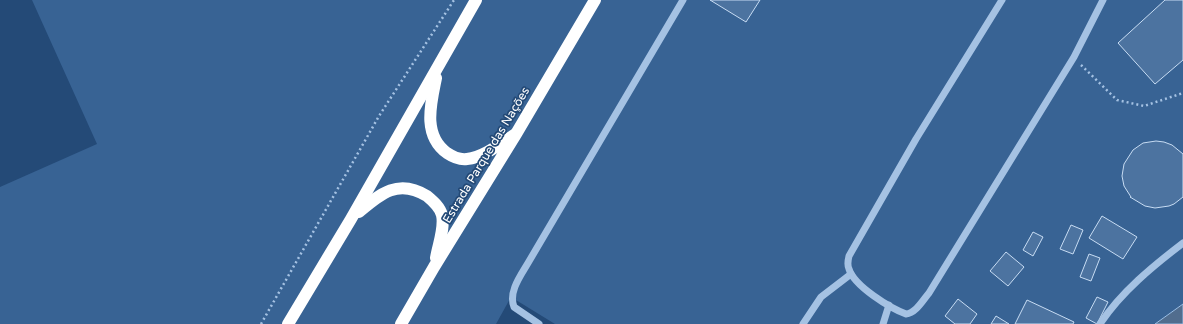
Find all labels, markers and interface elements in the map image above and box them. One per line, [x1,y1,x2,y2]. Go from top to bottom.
street label: Estrada Parque das Nações [440,84,532,226]

